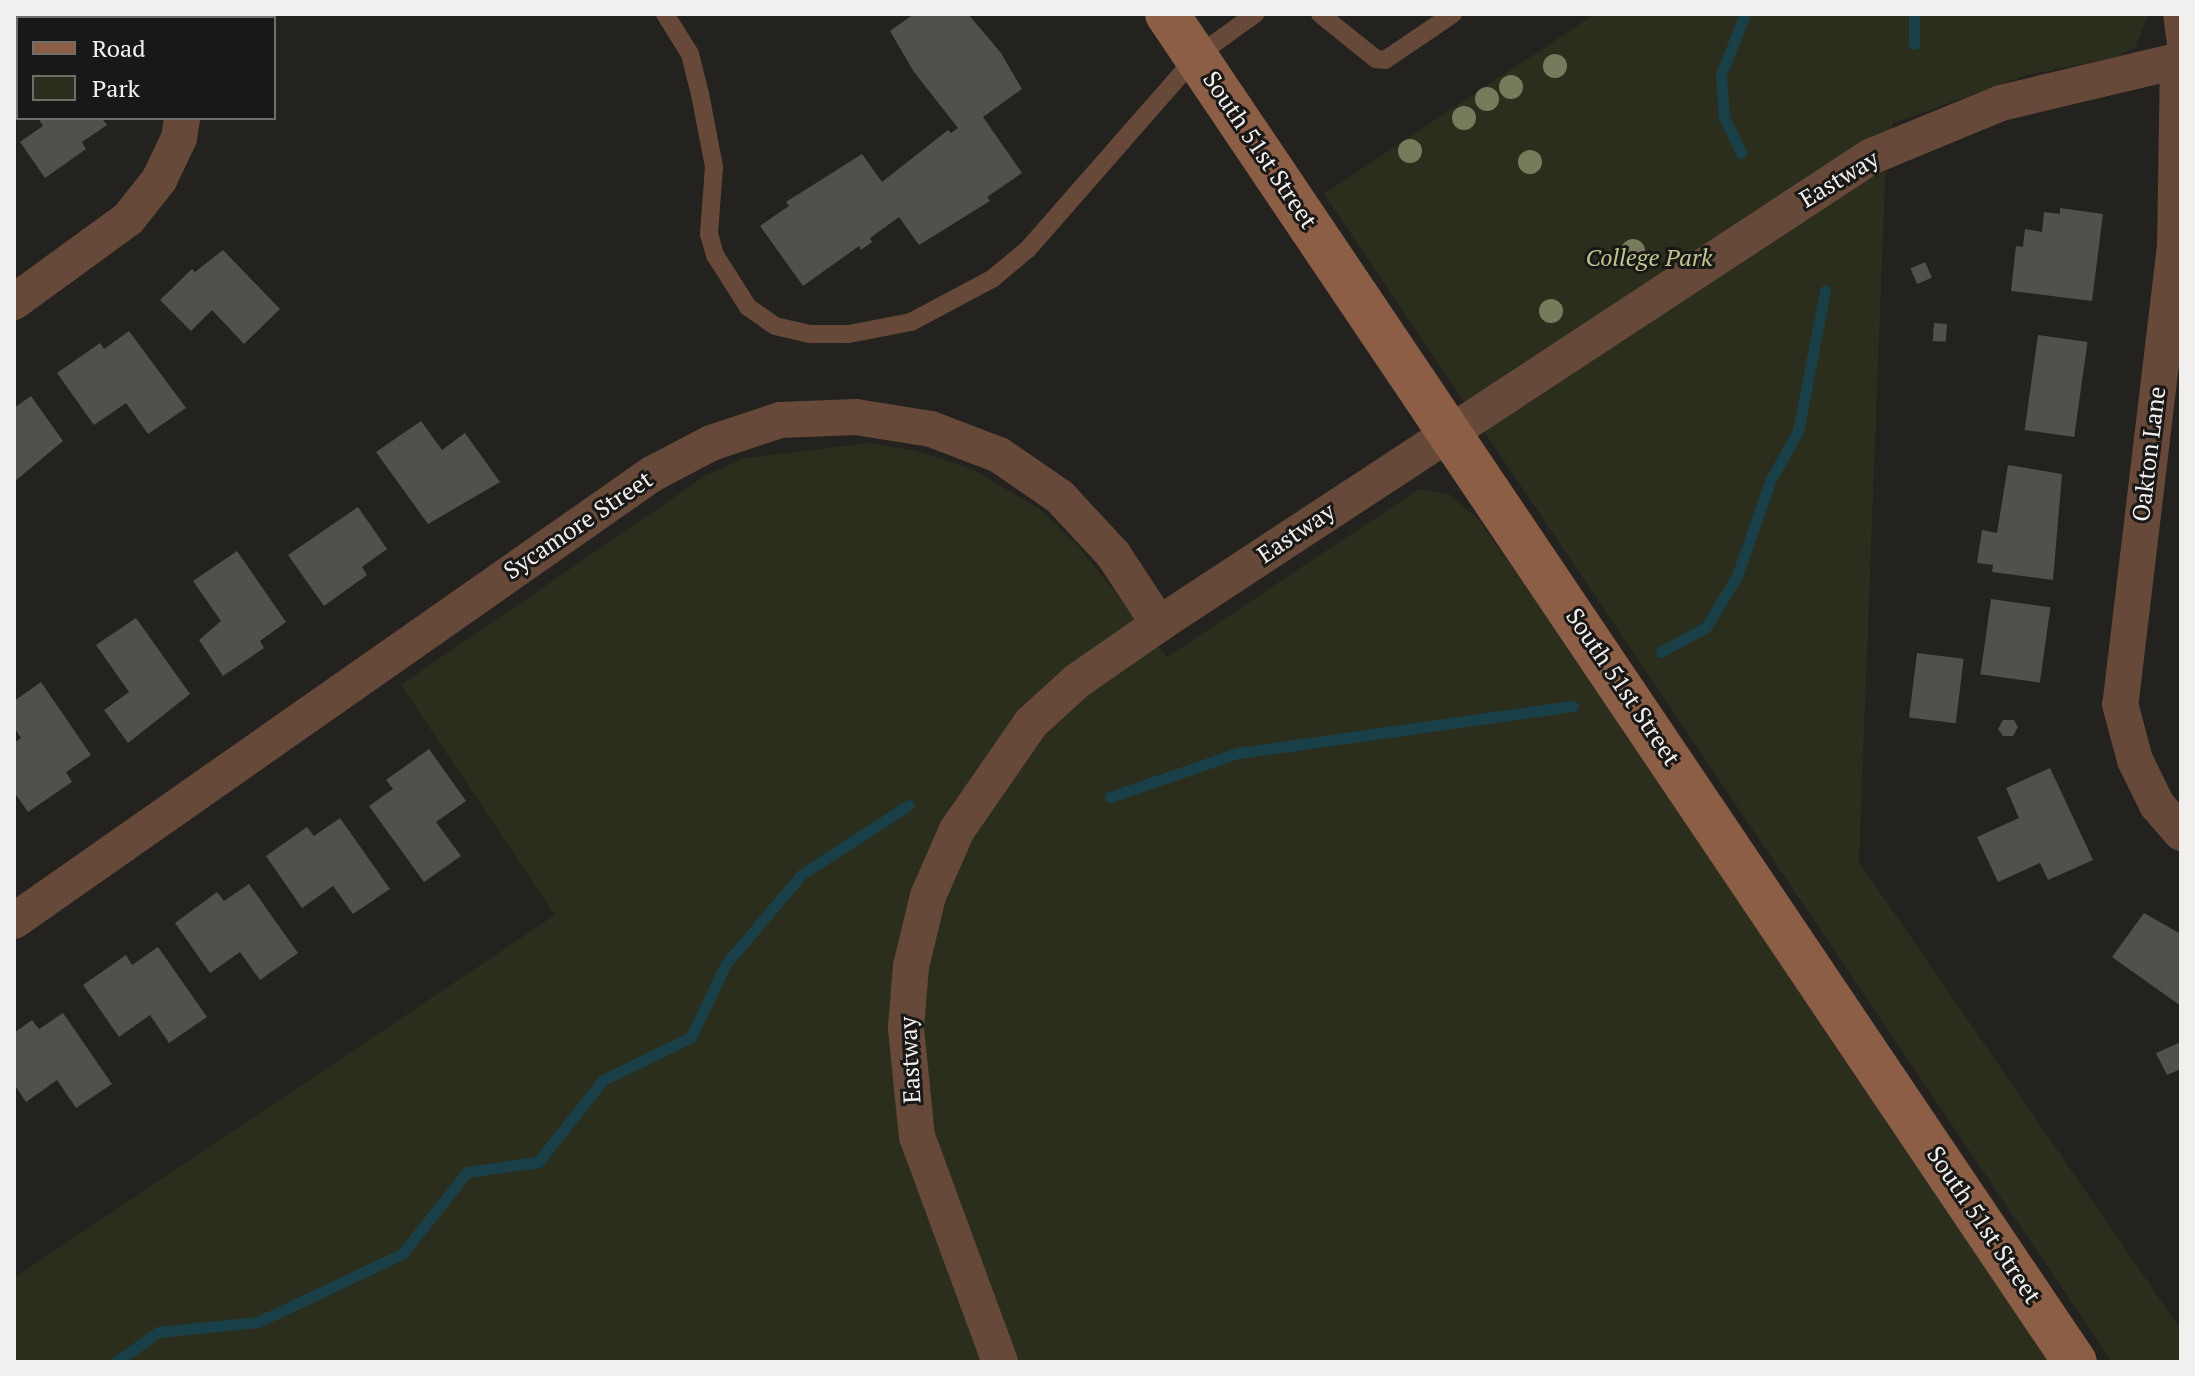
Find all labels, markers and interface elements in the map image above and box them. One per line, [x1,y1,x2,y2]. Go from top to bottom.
legend [16,16,276,120]
text: Road [92,32,146,64]
street label: South 51st Street [1197,66,1323,234]
text: Park [92,72,140,104]
street label: Eastway [1794,144,1884,214]
park label: College Park [1585,244,1713,272]
street label: Oakton Lane [2126,385,2172,523]
street label: Sycamore Street [498,465,658,585]
street label: Eastway [1252,497,1340,569]
street label: South 51st Street [1560,603,1686,771]
street label: Eastway [893,1016,927,1104]
street label: South 51st Street [1921,1141,2047,1309]

